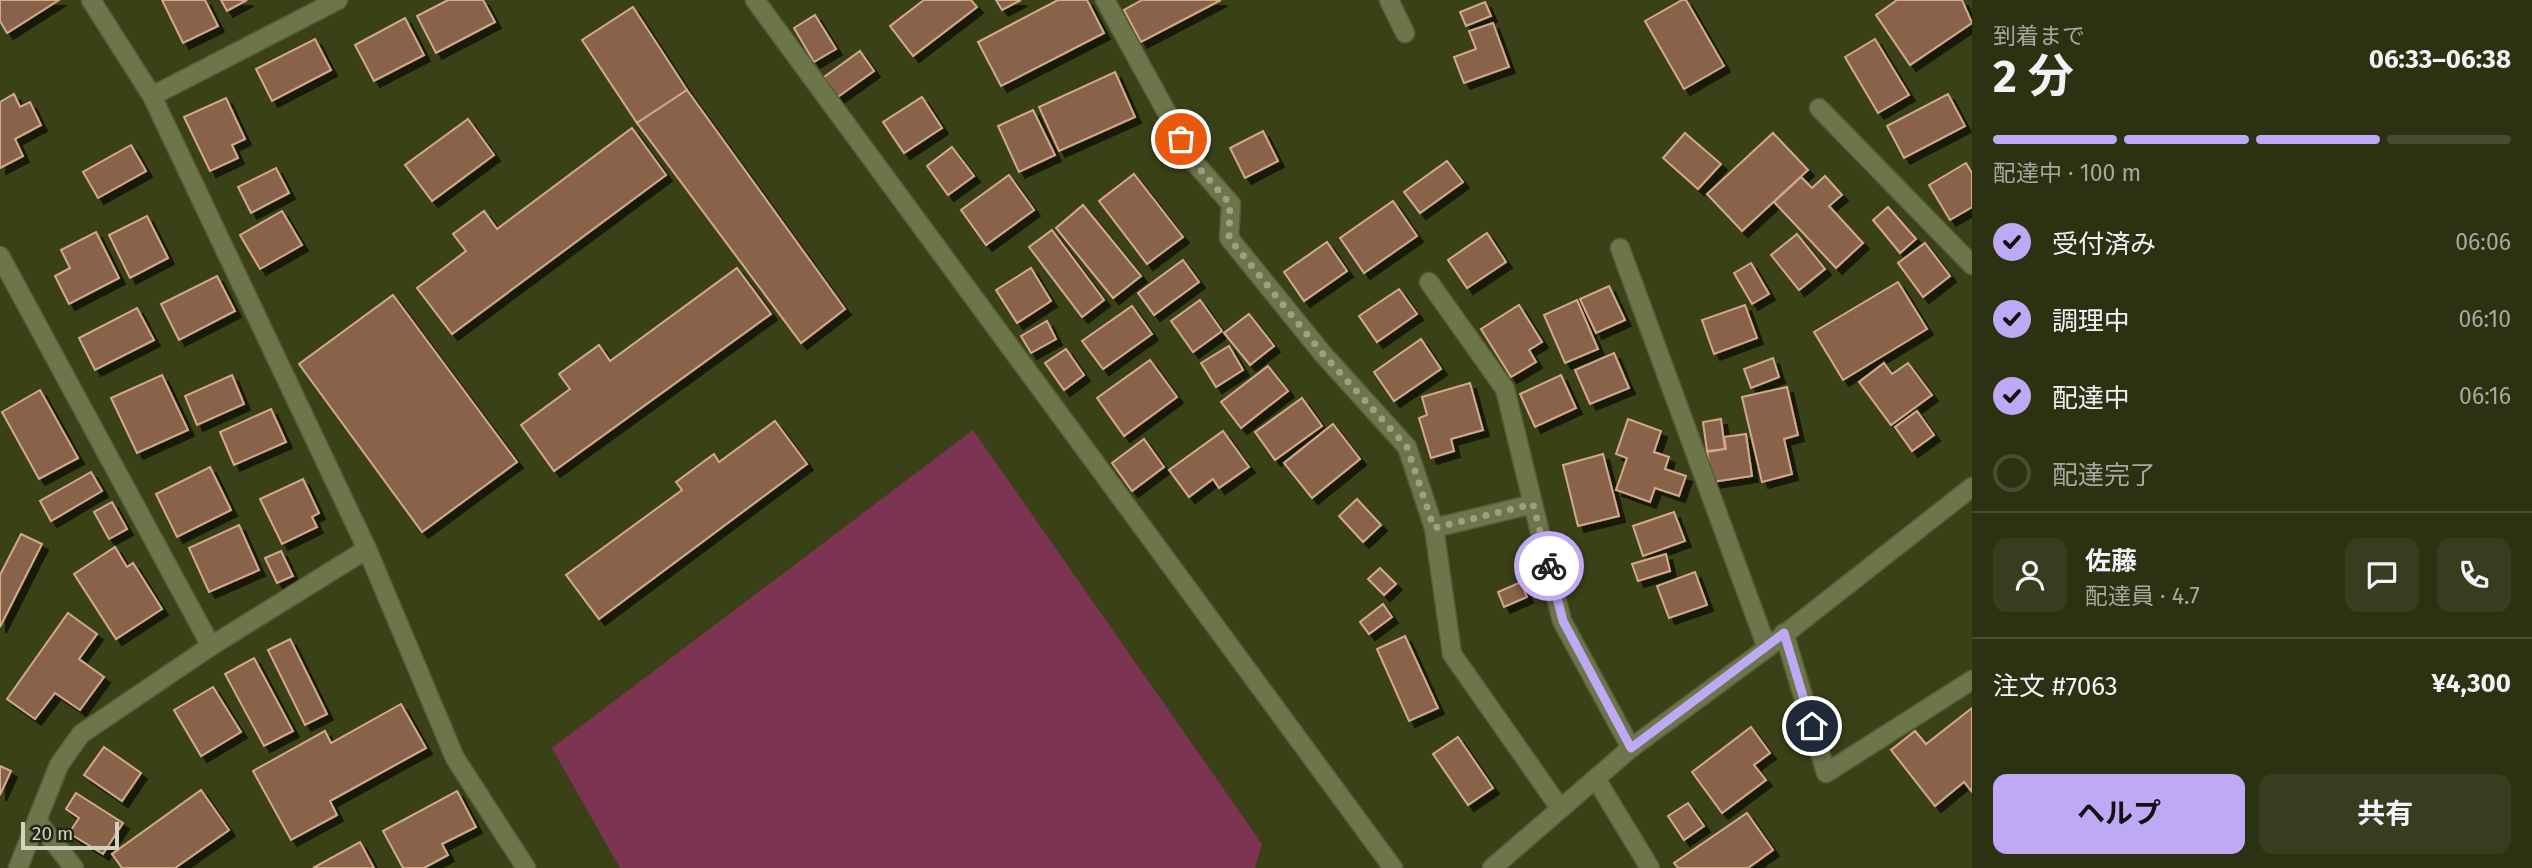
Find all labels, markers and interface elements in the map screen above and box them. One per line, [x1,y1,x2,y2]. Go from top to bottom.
text: 到着まで [1993,22,2085,50]
text: 06:33–06:38 [2369,44,2511,75]
text: 2 分 [1993,49,2074,104]
pin [1151,109,1211,169]
icon: bag [1162,120,1200,158]
text: 配達中 · 100 m [1993,159,2141,187]
icon: check [1993,223,2031,261]
text: 06:06 [2455,228,2511,256]
text: 受付済み [2052,229,2156,260]
icon: check [1993,300,2031,338]
text: 06:10 [2459,305,2511,333]
text: 調理中 [2052,306,2130,337]
icon: check [1993,377,2031,415]
text: 06:16 [2459,382,2511,410]
text: 配達中 [2052,383,2130,414]
text: 配達完了 [2052,460,2156,491]
courier [1514,531,1584,601]
button: person [1993,538,2067,612]
button: chat [2345,538,2419,612]
button: phone [2437,538,2511,612]
text: 佐藤 [2085,546,2137,577]
icon: bike [1530,547,1568,585]
text: 配達員 · 4.7 [2085,582,2200,610]
text: ¥4,300 [2431,668,2511,699]
text: 注文 #7063 [1993,671,2118,702]
pin [1782,696,1842,756]
icon: home [1793,707,1831,745]
button: ヘルプ [1993,774,2245,854]
button: 共有 [2259,774,2511,854]
scale bar [21,819,119,851]
text: 20 m [32,822,73,845]

